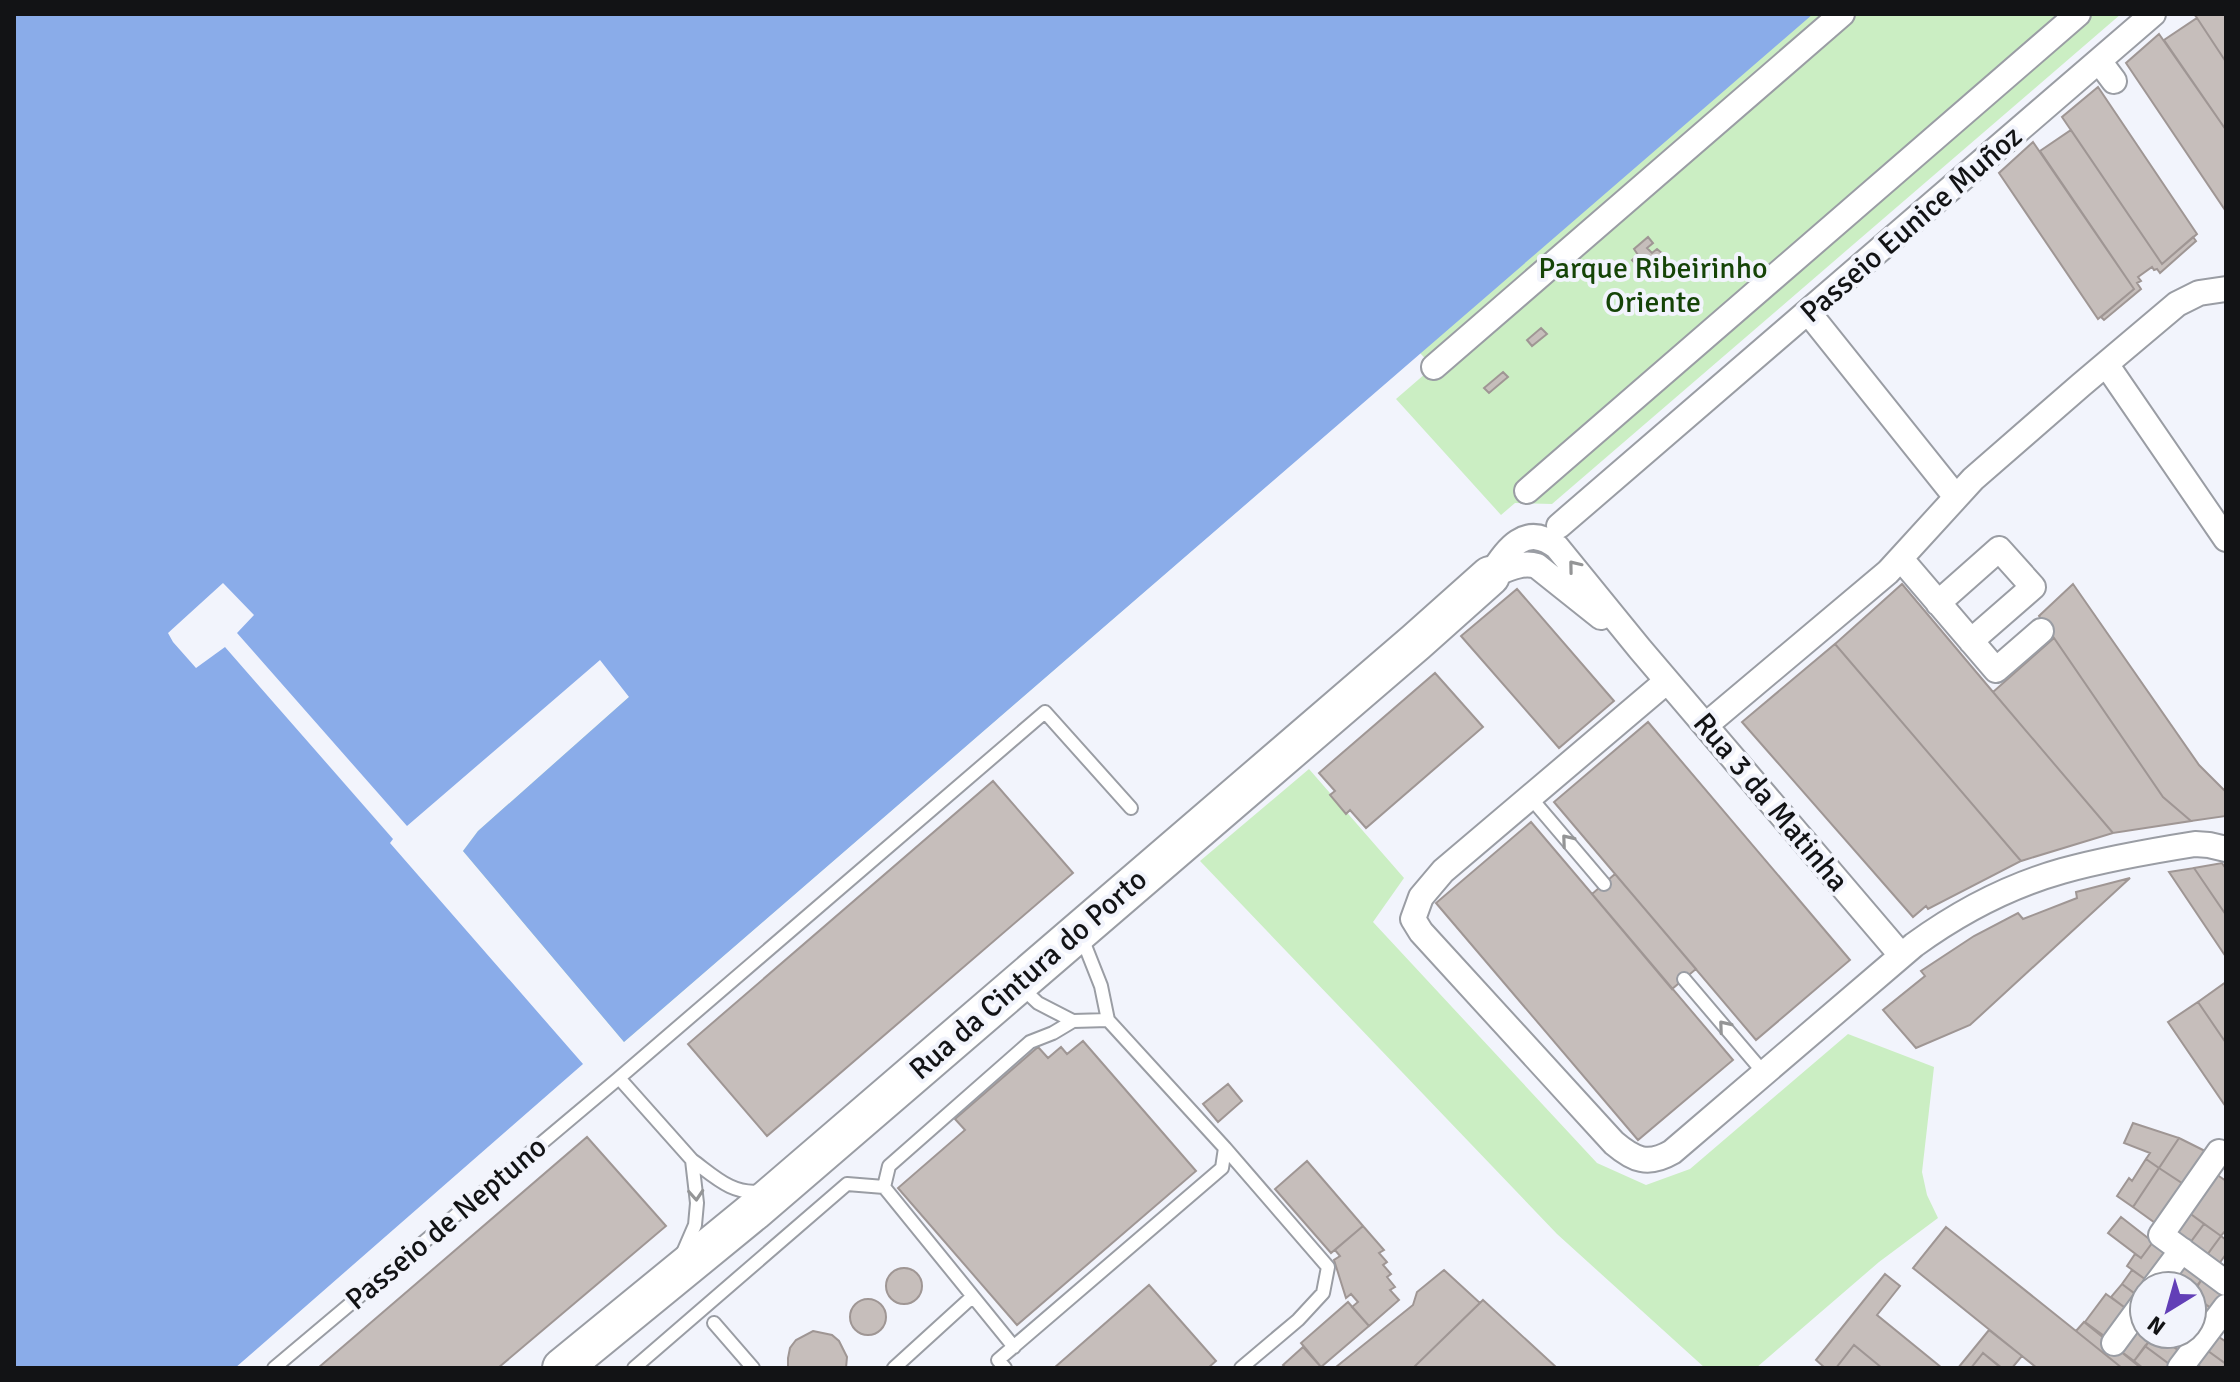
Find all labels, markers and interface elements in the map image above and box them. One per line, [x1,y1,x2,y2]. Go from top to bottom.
street label: Passeio Eunice Muñoz [1793,118,2030,331]
park label: Parque Ribeirinho Oriente [1538,250,1768,321]
one-way arrow [1569,561,1584,575]
street label: Rua 3 da Matinha [1685,705,1856,899]
one-way arrow [1562,835,1577,850]
street label: Rua da Cintura do Porto [902,861,1155,1088]
one-way arrow [1719,1021,1734,1036]
street label: Passeio de Neptuno [338,1129,554,1318]
one-way arrow [687,1189,704,1202]
north arrow [2128,1270,2208,1350]
text: N [2142,1310,2171,1341]

